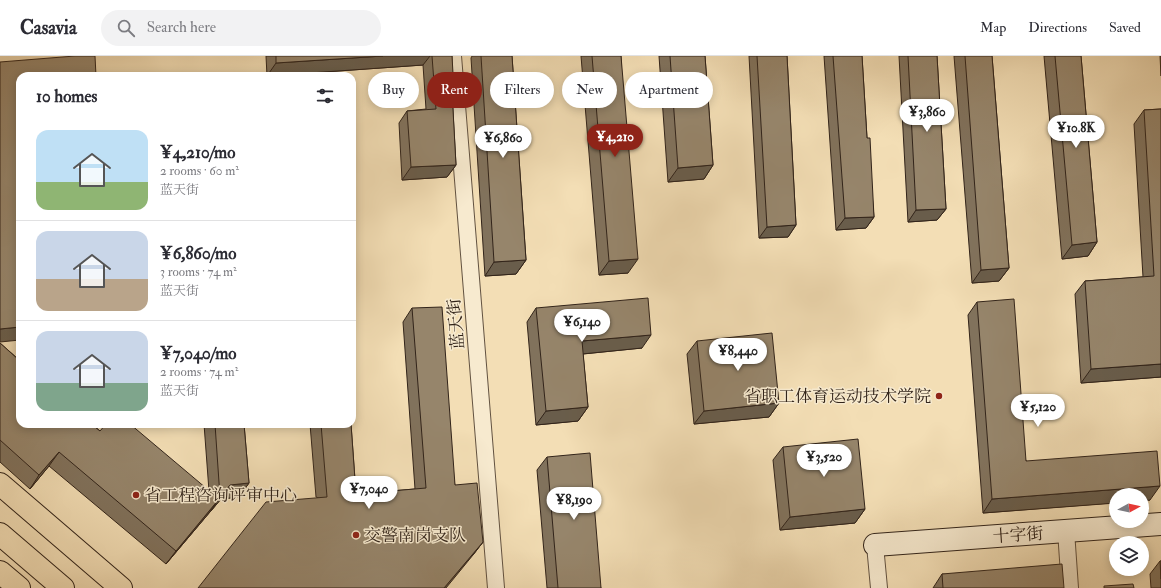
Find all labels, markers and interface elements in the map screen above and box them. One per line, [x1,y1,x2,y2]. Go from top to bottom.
search box [101,10,381,46]
text: Casavia [20,16,77,40]
icon: search [115,17,137,39]
text: Search here [147,18,216,37]
text: Map [980,19,1006,36]
text: Directions [1028,19,1087,36]
text: Saved [1109,19,1141,36]
chip: Buy [368,72,419,108]
chip: Rent [427,72,482,108]
chip: Filters [490,72,554,108]
chip: New [562,72,617,108]
chip: Apartment [625,72,713,108]
icon: filters [314,85,336,107]
text: 10 homes [36,86,97,107]
pin: ¥3,860 [894,99,960,133]
text: ¥3,860 [908,104,946,120]
pin: ¥10.8K [1043,115,1109,149]
text: ¥10.8K [1057,120,1095,136]
pin: ¥4,210 [582,124,648,158]
pin: ¥6,860 [470,125,536,159]
text: ¥4,210 [596,129,634,145]
text: ¥6,860 [484,130,522,146]
text: ¥4,210/mo [160,142,235,163]
icon: home [68,146,116,194]
text: 2 rooms · 60 m² [160,163,239,179]
text: 蓝天街 [160,182,199,198]
text: ¥6,860/mo [160,243,236,264]
icon: home [68,247,116,295]
text: 3 rooms · 74 m² [160,264,237,280]
text: 蓝天街 [160,283,199,299]
street label: 蓝天街 [443,298,469,350]
pin: ¥6,140 [549,309,615,343]
text: ¥6,140 [563,314,601,330]
pin: ¥8,440 [705,338,771,372]
text: ¥7,040/mo [160,343,237,364]
text: ¥8,440 [718,343,758,359]
icon: home [68,347,116,395]
text: 2 rooms · 74 m² [160,364,238,380]
text: 蓝天街 [160,383,199,399]
place label: 省职工体育运动技术学院 [744,386,931,407]
marker: 省职工体育运动技术学院 [934,391,944,401]
pin: ¥5,120 [1005,394,1071,428]
text: ¥5,120 [1020,399,1056,415]
pin: ¥3,520 [791,444,857,478]
text: ¥3,520 [806,449,842,465]
pin: ¥7,040 [336,476,402,510]
text: ¥7,040 [350,481,388,497]
place label: 省工程咨询评审中心 [144,485,297,506]
pin: ¥8,190 [541,487,607,521]
north arrow [1109,488,1149,528]
map controls [1109,488,1149,576]
marker: 省工程咨询评审中心 [131,490,141,500]
text: ¥8,190 [556,492,592,508]
street label: 十字街 [992,523,1044,547]
place label: 交警南岗支队 [364,525,466,546]
marker: 交警南岗支队 [351,530,361,540]
button: layers [1109,536,1149,576]

